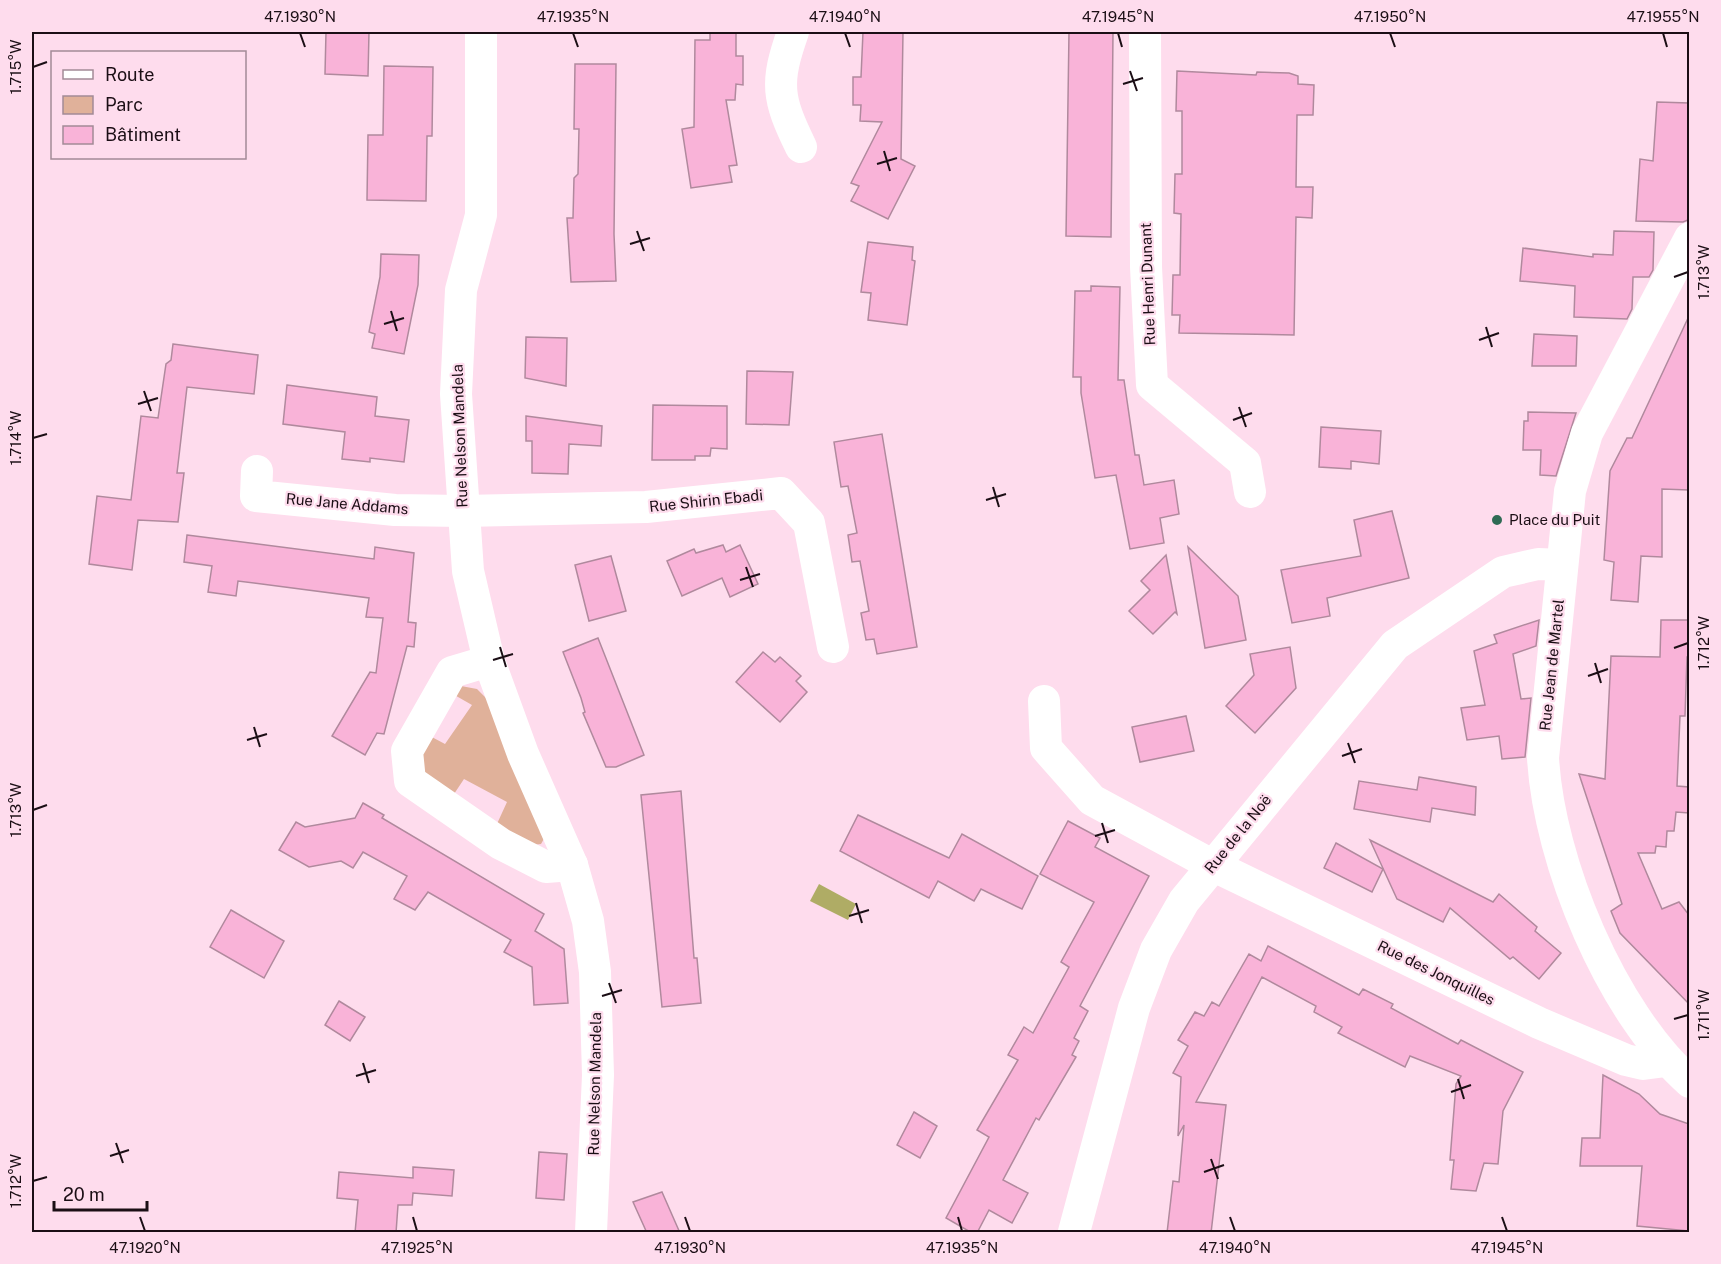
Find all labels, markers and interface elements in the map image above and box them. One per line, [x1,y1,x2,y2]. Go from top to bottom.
text: 47.1930°N [264,8,336,25]
text: 47.1935°N [537,8,609,25]
text: 47.1940°N [809,8,881,25]
text: 47.1945°N [1082,8,1154,25]
text: 47.1950°N [1354,8,1426,25]
text: 47.1955°N [1627,8,1699,25]
text: 1.715°W [7,40,24,94]
legend [51,51,246,159]
text: Route [105,64,154,85]
text: Parc [105,94,143,115]
text: Bâtiment [105,124,181,145]
street label: Rue Henri Dunant [1137,222,1158,346]
text: 1.713°W [1695,245,1712,299]
street label: Rue Nelson Mandela [449,364,471,508]
text: 1.714°W [7,411,24,465]
street label: Rue Shirin Ebadi [648,486,764,515]
street label: Rue Jane Addams [285,490,409,517]
place label: Place du Puit [1509,511,1601,528]
marker: Place du Puit [1490,513,1504,527]
street label: Rue Jean de Martel [1536,598,1567,732]
text: 1.712°W [1695,616,1712,670]
text: 1.713°W [7,783,24,837]
street label: Rue de la Noë [1201,791,1274,876]
street label: Rue des Jonquilles [1375,937,1498,1008]
text: 1.711°W [1695,989,1712,1041]
street label: Rue Nelson Mandela [585,1012,604,1156]
text: 1.712°W [7,1154,24,1208]
scale bar [54,1174,147,1212]
text: 20 m [63,1184,105,1205]
text: 47.1920°N [109,1239,181,1256]
text: 47.1925°N [381,1239,453,1256]
text: 47.1930°N [654,1239,726,1256]
text: 47.1935°N [926,1239,998,1256]
text: 47.1940°N [1199,1239,1271,1256]
text: 47.1945°N [1471,1239,1543,1256]

